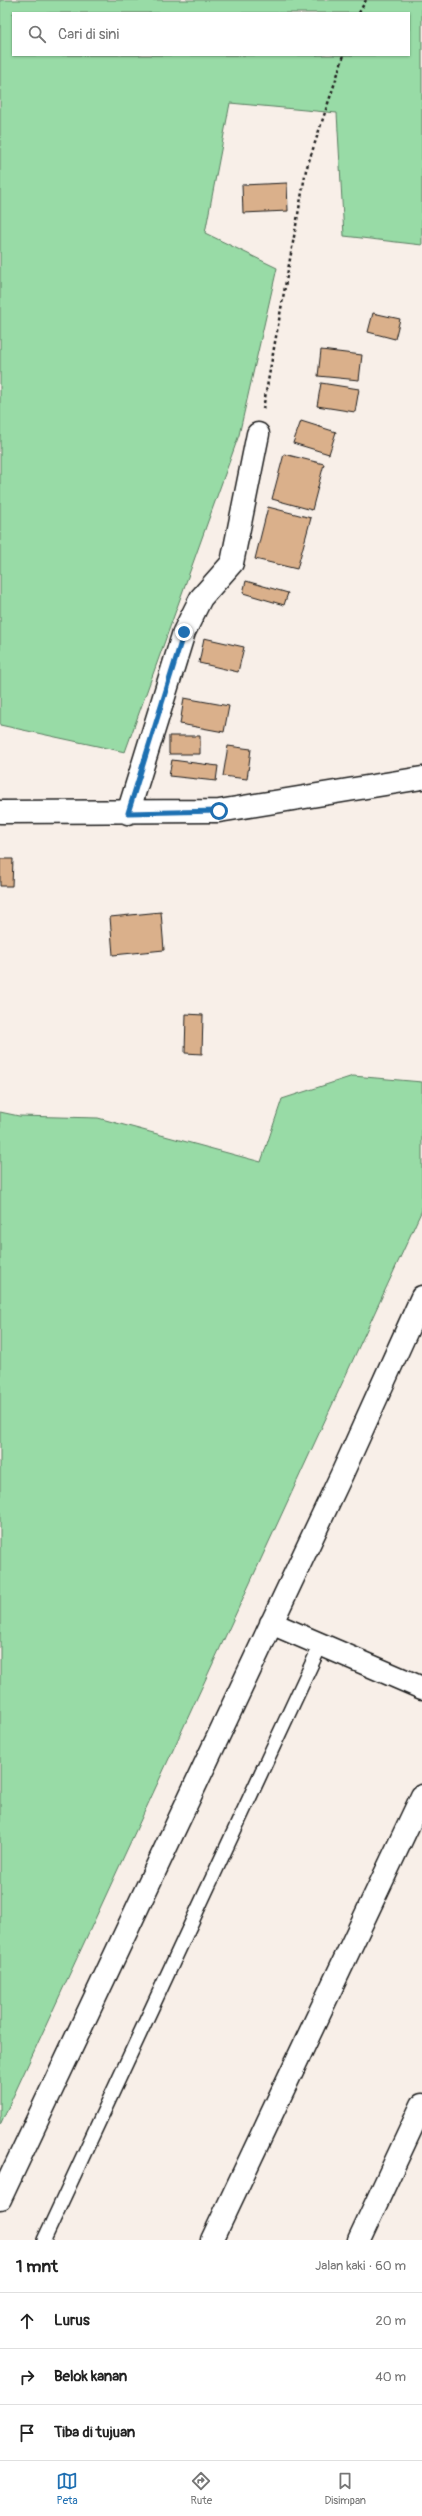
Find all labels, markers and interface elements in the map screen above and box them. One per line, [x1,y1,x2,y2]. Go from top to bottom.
search box [12,12,410,56]
icon: search [26,23,48,45]
text: Cari di sini [58,25,119,44]
route end [175,623,193,641]
route start [210,802,228,820]
text: 1 mnt [16,2256,58,2277]
text: Jalan kaki · 60 m [315,2258,406,2274]
icon: ahead [16,2310,38,2332]
text: Lurus [54,2311,90,2330]
text: 20 m [375,2313,406,2329]
icon: right [16,2366,38,2388]
text: Belok kanan [54,2367,127,2386]
text: 40 m [375,2369,406,2385]
icon: arrive [16,2422,38,2444]
text: Tiba di tujuan [54,2423,135,2442]
tab: Peta [56,2470,78,2507]
tab: Rute [190,2470,212,2507]
tab: Disimpan [324,2470,366,2507]

